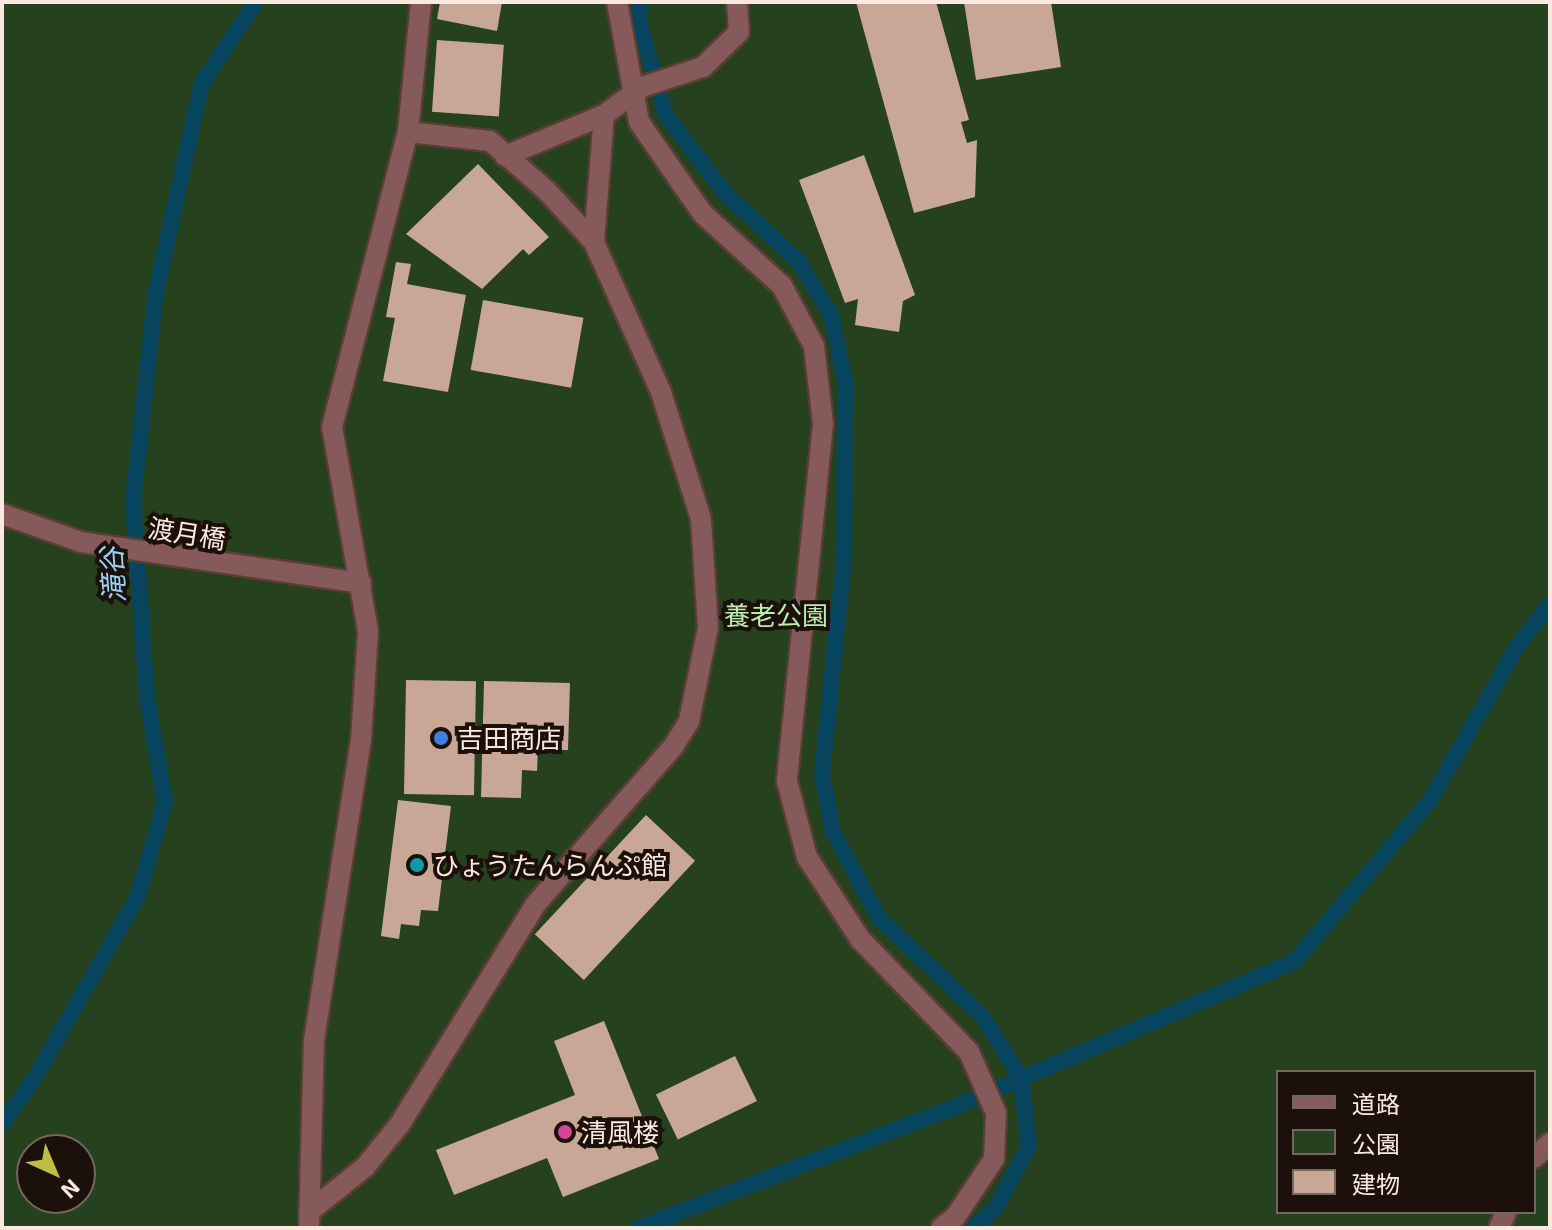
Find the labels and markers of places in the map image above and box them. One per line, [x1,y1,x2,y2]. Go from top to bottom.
place label: 吉田商店 [457,722,561,754]
marker: 吉田商店 [432,729,450,747]
place label: ひょうたんらんぷ館 [433,849,667,881]
marker: ひょうたんらんぷ館 [408,856,426,874]
place label: 清風楼 [581,1116,659,1148]
marker: 清風楼 [556,1123,574,1141]

